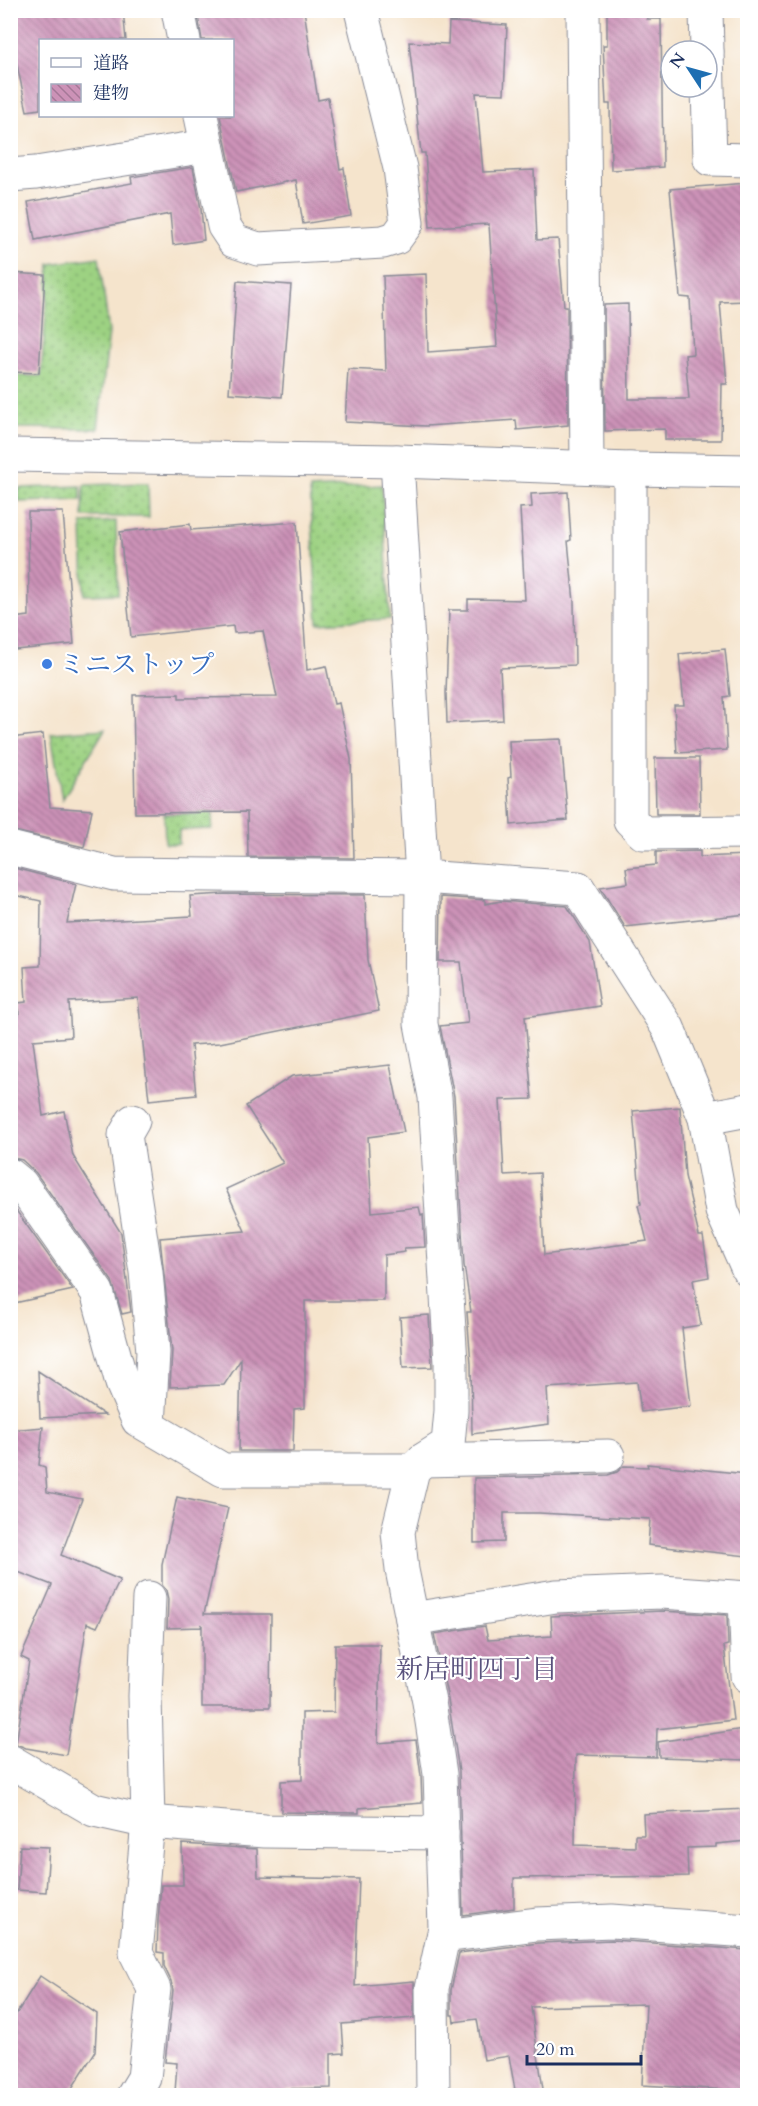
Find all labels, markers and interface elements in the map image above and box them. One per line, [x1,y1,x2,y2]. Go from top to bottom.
legend [39,39,234,117]
north arrow [659,39,719,99]
text: N [665,49,691,73]
text: 道路 [93,51,129,76]
text: 建物 [93,81,129,106]
place label: ミニストップ [59,647,214,682]
marker: ミニストップ [40,657,54,671]
district label: 新居町四丁目 [396,1651,558,1688]
scale bar [527,2028,641,2066]
text: 20 m [536,2037,575,2062]

